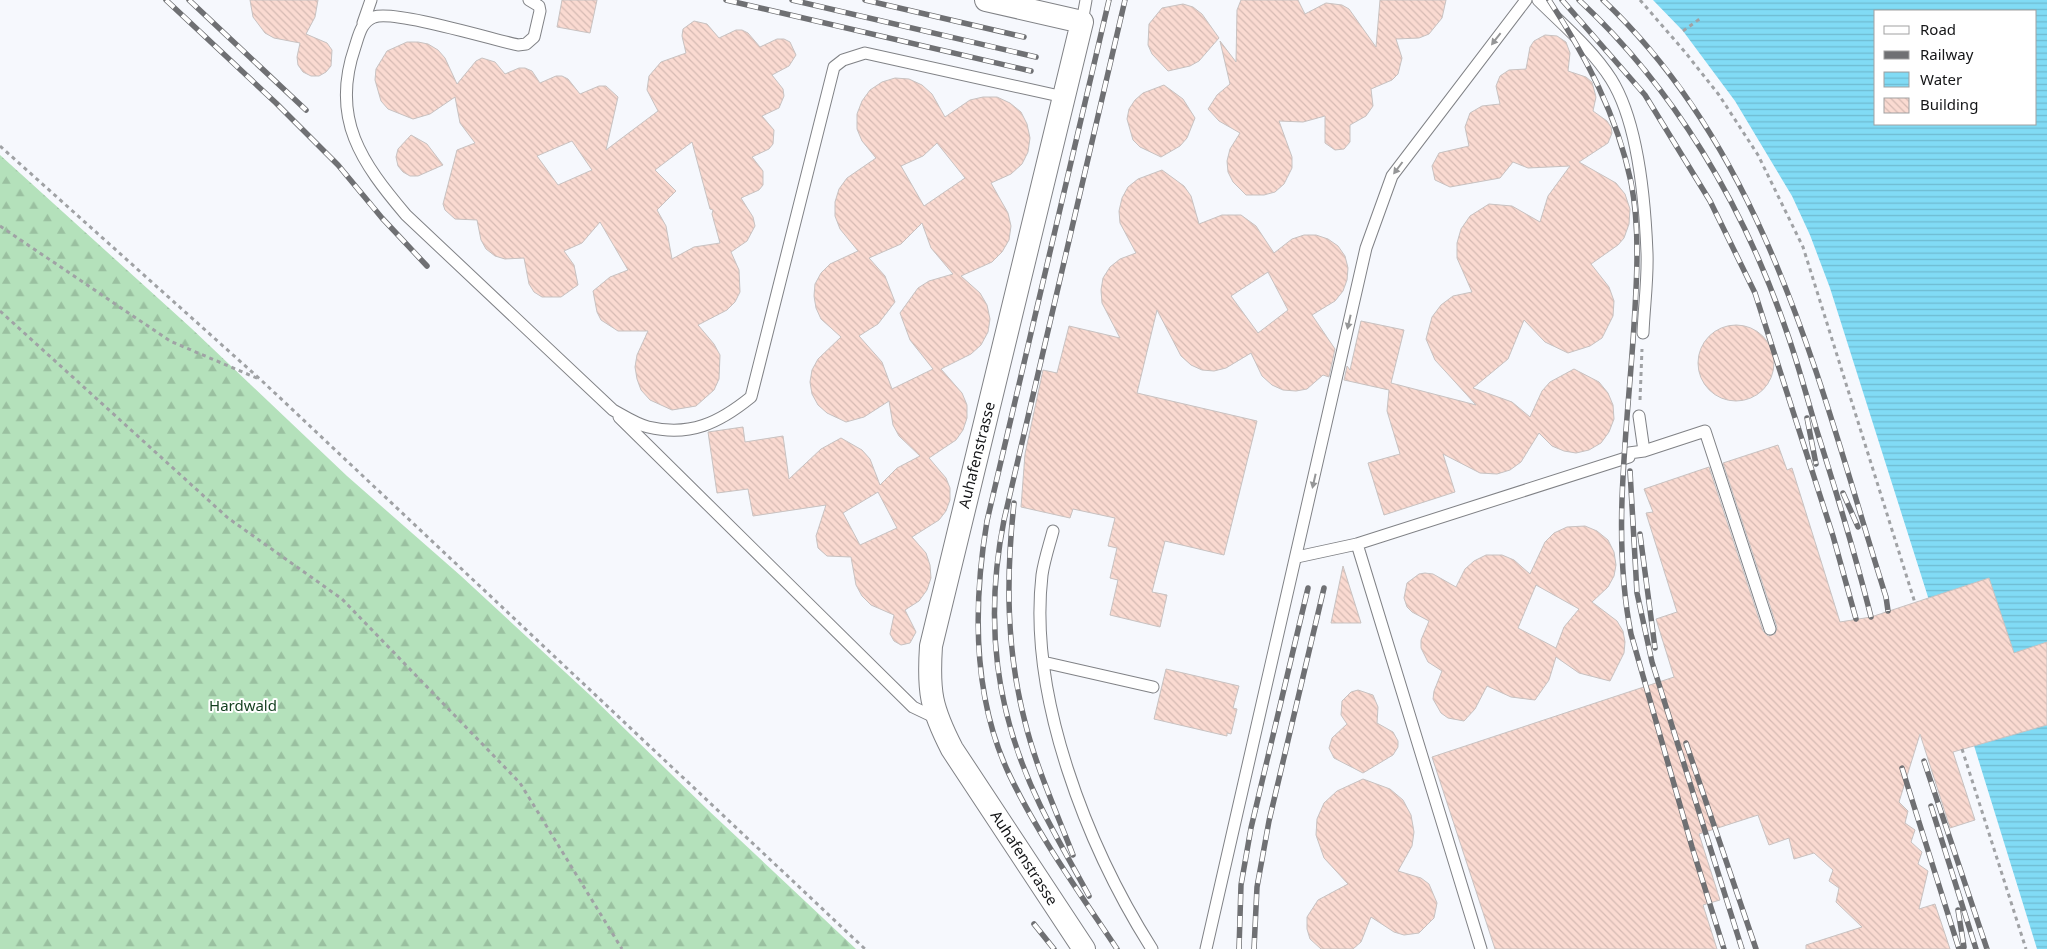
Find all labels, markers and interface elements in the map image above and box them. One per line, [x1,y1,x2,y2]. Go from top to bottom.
legend [1874,10,2037,125]
text: Road [1920,19,1956,39]
one-way arrow [1491,32,1501,46]
text: Railway [1920,44,1974,64]
text: Water [1920,69,1962,89]
text: Building [1920,94,1978,114]
one-way arrow [1393,161,1403,175]
one-way arrow [1345,315,1353,330]
street label: Auhafenstrasse [953,399,999,510]
one-way arrow [1310,473,1318,488]
park label: Hardwald [209,695,277,715]
street label: Auhafenstrasse [987,806,1063,909]

